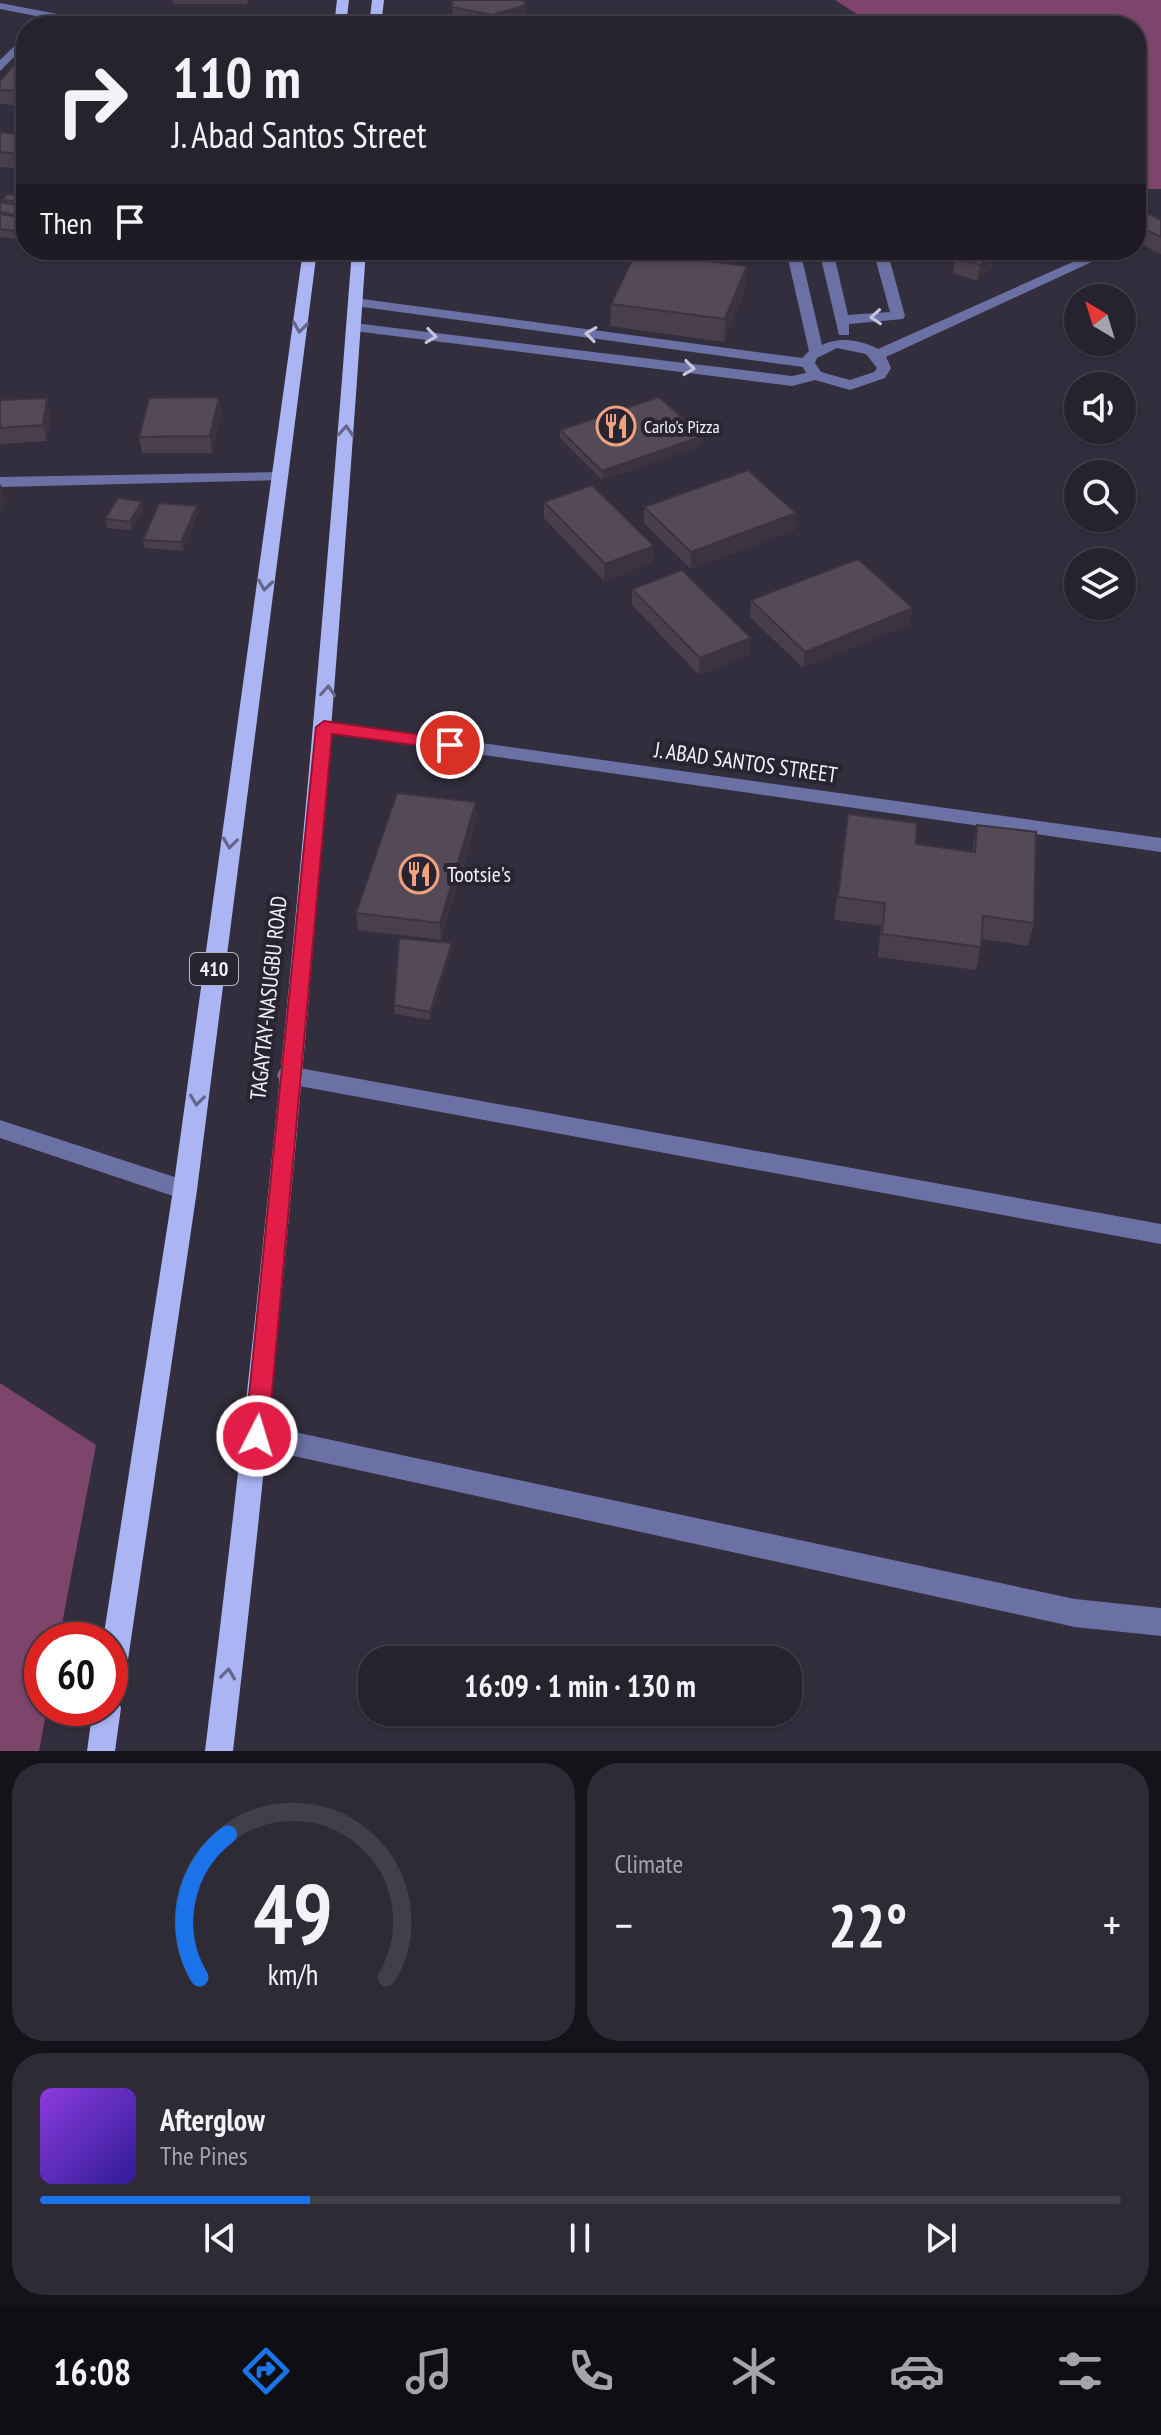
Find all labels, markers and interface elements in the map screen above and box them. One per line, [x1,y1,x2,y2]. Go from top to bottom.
text: 110 m [172,41,301,113]
icon: right [40,48,144,152]
text: J. Abad Santos Street [172,111,427,158]
icon: arrive [108,200,152,244]
text: Then [40,203,92,242]
north arrow [1064,284,1136,356]
map controls [1064,284,1136,620]
one-way arrow [869,308,882,325]
one-way arrow [292,320,309,334]
one-way arrow [585,326,598,343]
one-way arrow [425,328,438,345]
one-way arrow [682,359,696,376]
button: sound [1064,372,1136,444]
restaurant icon: Carlo's Pizza [595,405,637,447]
place label: Carlo's Pizza [644,415,720,438]
one-way arrow [337,424,354,437]
button: search [1064,460,1136,532]
button: layers [1064,548,1136,620]
one-way arrow [257,578,274,592]
one-way arrow [319,684,336,697]
pin [416,711,484,779]
icon: arrive [428,723,472,767]
street label: J. ABAD SANTOS STREET [652,735,839,789]
one-way arrow [222,836,239,849]
restaurant icon: Tootsie's [398,853,440,895]
place label: Tootsie's [447,860,511,888]
street label: TAGAYTAY-NASUGBU ROAD [243,895,293,1101]
road number: 410 [190,953,238,985]
one-way arrow [189,1094,206,1107]
position arrow [215,1394,299,1478]
speed limit sign: 60 [24,1622,128,1726]
text: 16:09 · 1 min · 130 m [464,1666,696,1705]
one-way arrow [220,1667,237,1680]
text: Climate [615,1847,683,1880]
text: 49 [253,1859,333,1967]
text: 22° [828,1886,907,1964]
text: − [615,1896,633,1953]
text: + [1103,1896,1121,1953]
text: km/h [268,1956,319,1993]
text: Afterglow [160,2100,265,2139]
text: The Pines [160,2139,248,2172]
icon: previous [198,2216,242,2260]
icon: pause [558,2216,602,2260]
icon: next [919,2216,963,2260]
icon: directions [238,2343,294,2399]
icon: music [401,2343,457,2399]
icon: phone [563,2343,619,2399]
icon: climate [726,2343,782,2399]
icon: car [889,2343,945,2399]
icon: filters [1052,2343,1108,2399]
text: 16:08 [53,2348,131,2395]

